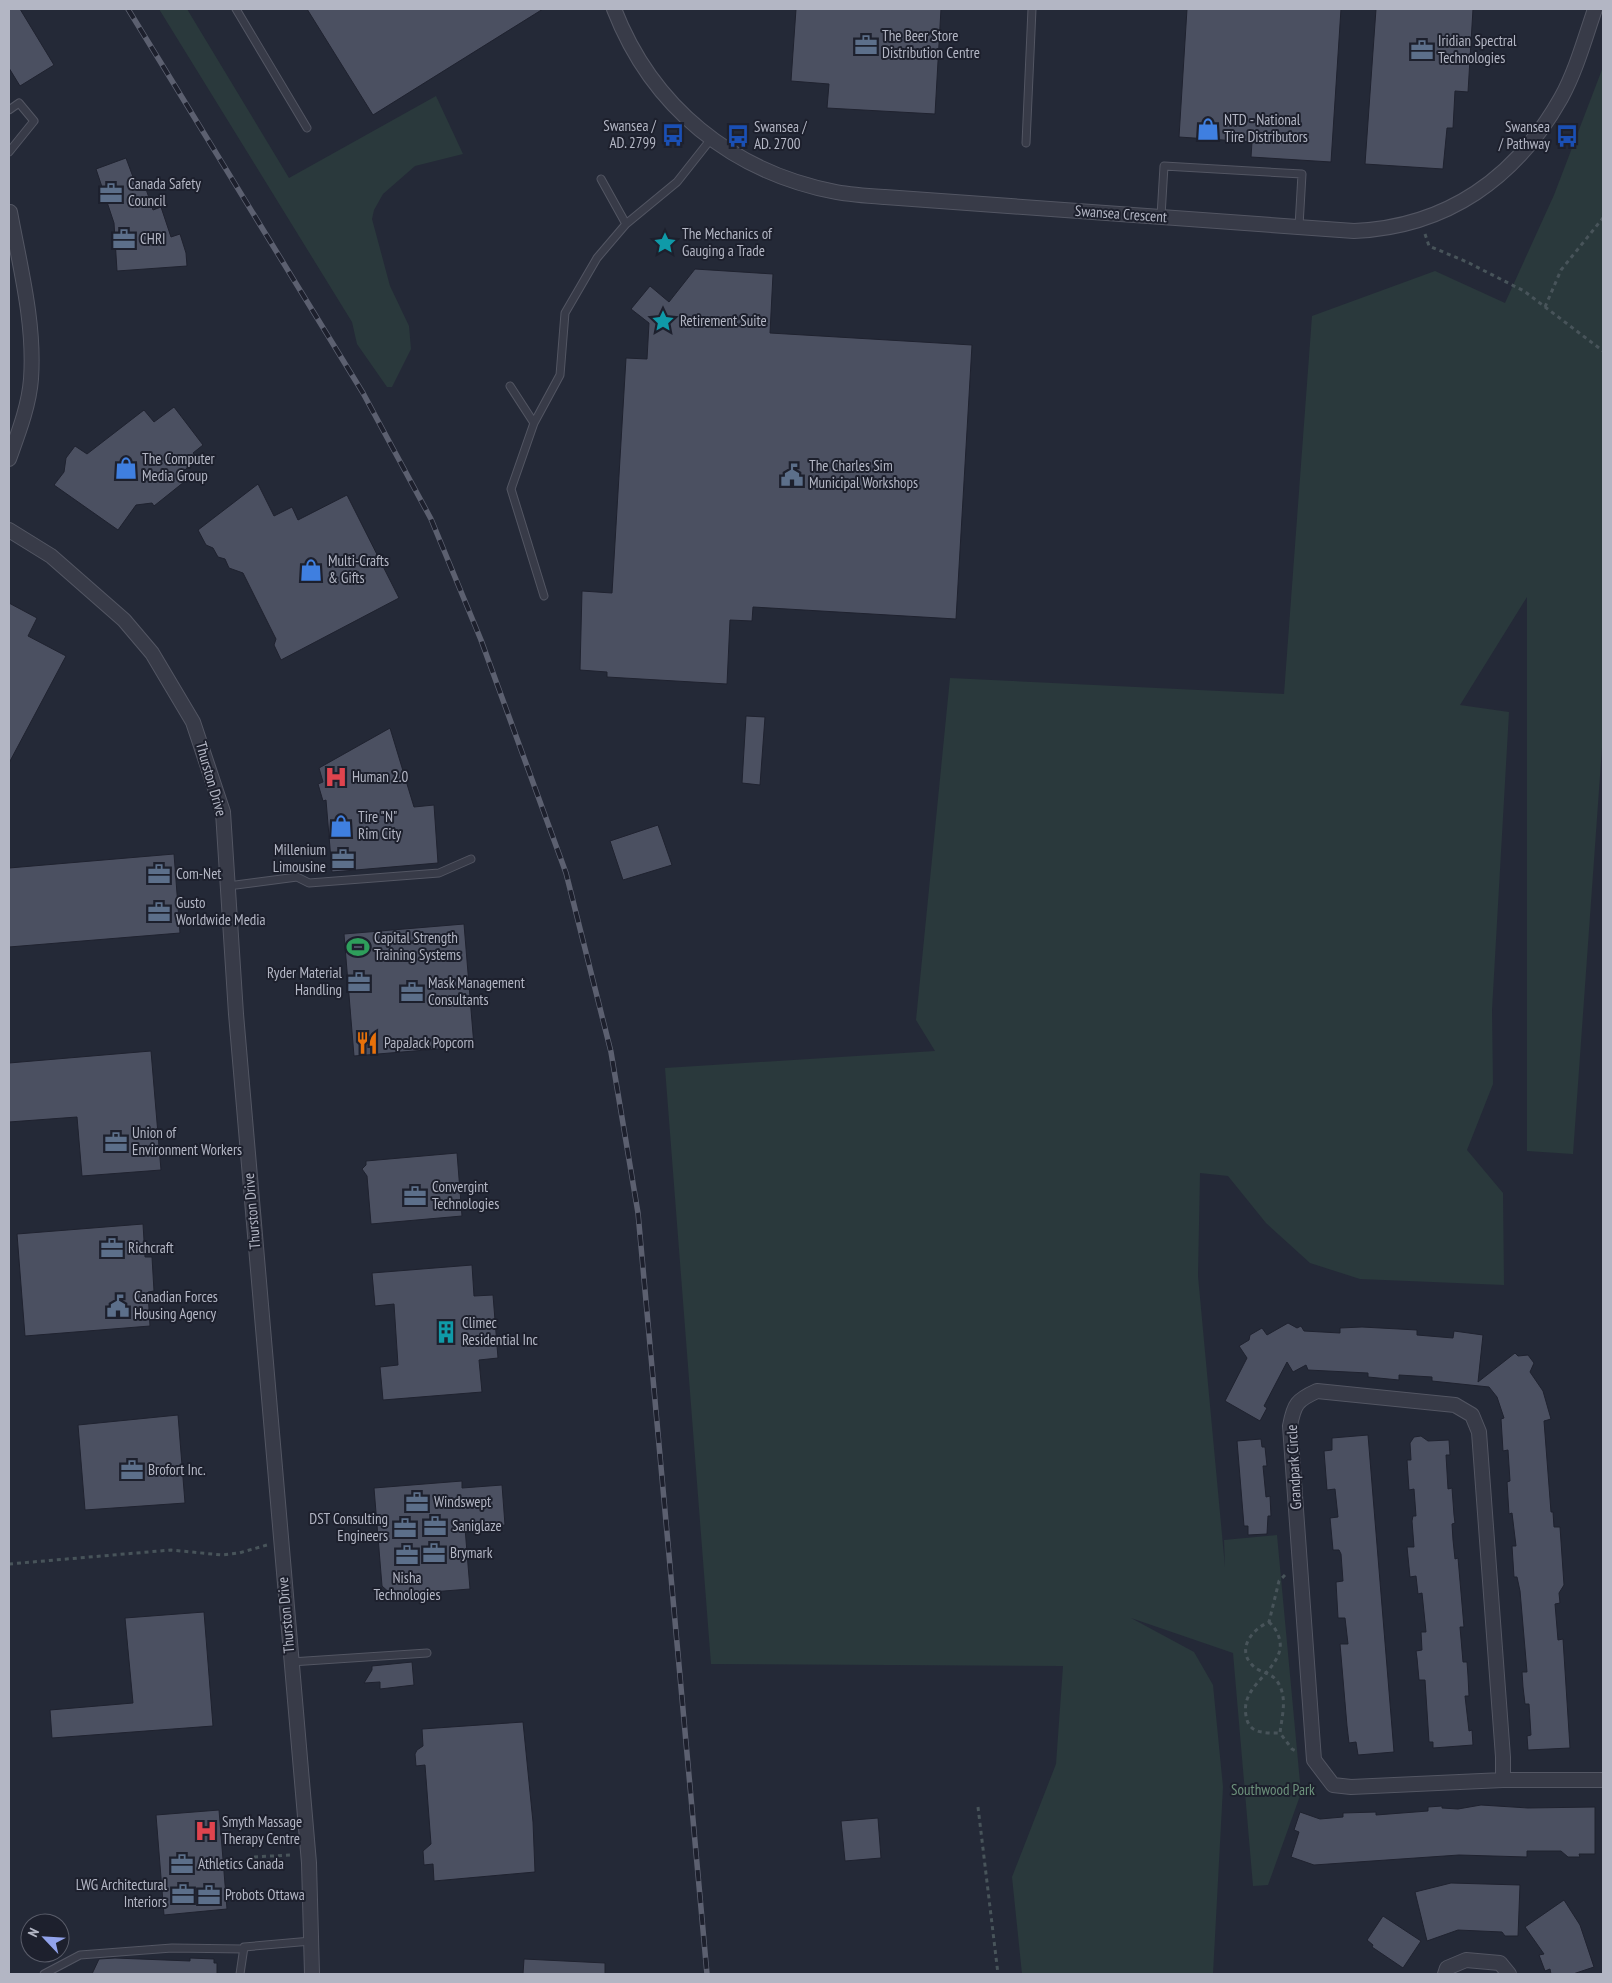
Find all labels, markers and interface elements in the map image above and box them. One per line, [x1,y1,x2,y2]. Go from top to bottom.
place label: The Beer Store Distribution Centre [882,26,980,62]
place label: Iridian Spectral Technologies [1438,31,1517,67]
office icon: The Beer Store Distribution Centre [853,32,879,58]
office icon: Iridian Spectral Technologies [1409,37,1435,63]
place label: NTD - National Tire Distributors [1224,110,1308,146]
place label: Swansea / AD. 2799 [603,116,657,152]
shop icon: NTD - National Tire Distributors [1195,116,1221,142]
place label: Swansea / AD. 2700 [754,117,807,153]
place label: Swansea / Pathway [1498,117,1550,153]
bus stop icon: Swansea / AD. 2799 [660,122,686,148]
bus stop icon: Swansea / AD. 2700 [725,123,751,149]
bus stop icon: Swansea / Pathway [1554,123,1580,149]
place label: Canada Safety Council [128,174,201,210]
office icon: Canada Safety Council [98,180,124,206]
street label: Swansea Crescent [1074,201,1168,226]
place label: The Mechanics of Gauging a Trade [682,224,773,260]
office icon: CHRI [111,226,137,252]
place label: CHRI [140,229,166,248]
place icon: The Mechanics of Gauging a Trade [652,230,678,256]
place icon: Retirement Suite [650,308,676,334]
place label: Retirement Suite [680,311,767,330]
place label: The Computer Media Group [142,449,216,485]
shop icon: The Computer Media Group [113,455,139,481]
place label: The Charles Sim Municipal Workshops [809,456,918,492]
public building icon: The Charles Sim Municipal Workshops [779,462,805,488]
place label: Multi-Crafts & Gifts [328,551,389,587]
shop icon: Multi-Crafts & Gifts [298,557,324,583]
street label: Thurston Drive [192,739,231,818]
hospital icon: Human 2.0 [323,764,349,790]
place label: Human 2.0 [352,767,409,786]
place label: Tire "N" Rim City [358,807,402,843]
shop icon: Tire "N" Rim City [328,813,354,839]
place label: Millenium Limousine [273,840,326,876]
office icon: Millenium Limousine [330,846,356,872]
office icon: Com-Net [146,861,172,887]
place label: Com-Net [176,864,221,883]
place label: Gusto Worldwide Media [176,893,266,929]
office icon: Gusto Worldwide Media [146,899,172,925]
place label: Capital Strength Training Systems [374,928,461,964]
sports icon: Capital Strength Training Systems [345,934,371,960]
place label: Ryder Material Handling [267,963,343,999]
office icon: Ryder Material Handling [346,969,372,995]
place label: Mask Management Consultants [428,973,525,1009]
office icon: Mask Management Consultants [399,979,425,1005]
restaurant icon: PapaJack Popcorn [354,1030,380,1056]
place label: PapaJack Popcorn [384,1033,474,1052]
place label: Union of Environment Workers [132,1123,242,1159]
office icon: Union of Environment Workers [103,1129,129,1155]
street label: Thurston Drive [239,1172,264,1250]
place label: Convergint Technologies [432,1177,499,1213]
office icon: Convergint Technologies [402,1183,428,1209]
office icon: Richcraft [99,1235,125,1261]
place label: Richcraft [128,1238,174,1257]
place label: Canadian Forces Housing Agency [134,1287,218,1323]
public building icon: Canadian Forces Housing Agency [105,1293,131,1319]
place label: Climec Residential Inc [462,1313,539,1349]
building icon: Climec Residential Inc [433,1319,459,1345]
street label: Grandpark Circle [1282,1424,1305,1510]
office icon: Brofort Inc. [119,1457,145,1483]
place label: Brofort Inc. [148,1460,206,1479]
office icon: Windswept [404,1489,430,1515]
place label: Windswept [434,1492,491,1511]
place label: DST Consulting Engineers [309,1509,388,1545]
office icon: Saniglaze [422,1513,448,1539]
office icon: DST Consulting Engineers [392,1515,418,1541]
place label: Saniglaze [452,1516,502,1535]
office icon: Brymark [421,1540,447,1566]
office icon: Nisha Technologies [394,1542,420,1568]
place label: Brymark [450,1543,493,1562]
place label: Nisha Technologies [373,1568,441,1604]
street label: Thurston Drive [273,1576,298,1654]
park label: Southwood Park [1231,1780,1315,1799]
place label: Smyth Massage Therapy Centre [222,1812,302,1848]
hospital icon: Smyth Massage Therapy Centre [193,1818,219,1844]
office icon: Athletics Canada [169,1851,195,1877]
place label: Athletics Canada [198,1854,284,1873]
place label: LWG Architectural Interiors [76,1875,167,1911]
office icon: LWG Architectural Interiors [170,1881,196,1907]
office icon: Probots Ottawa [196,1882,222,1908]
place label: Probots Ottawa [225,1885,305,1904]
north arrow [20,1913,70,1963]
text: N [23,1925,43,1940]

